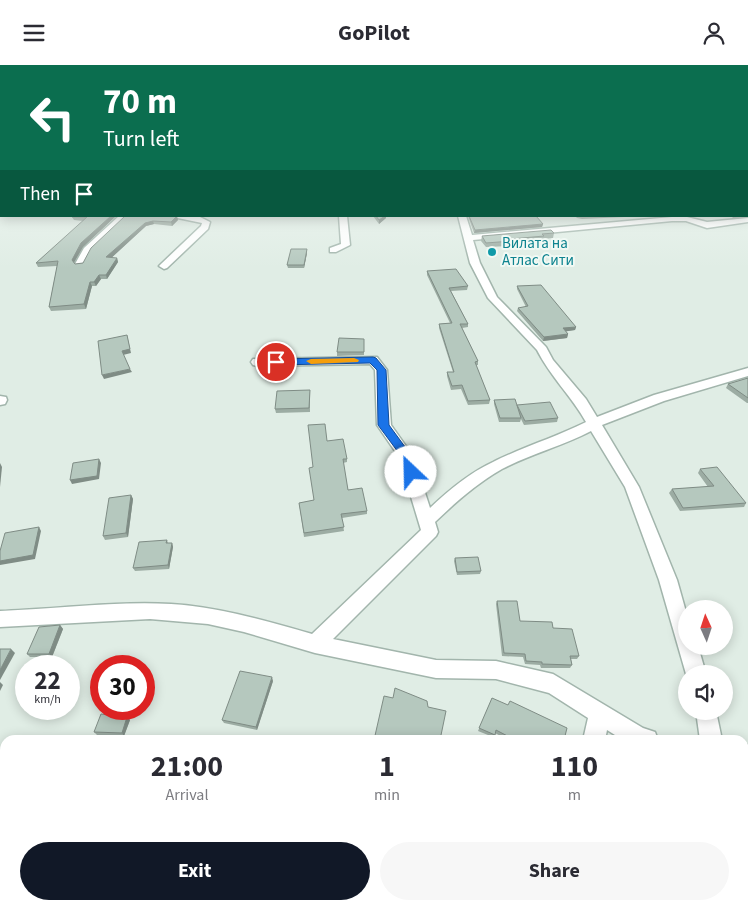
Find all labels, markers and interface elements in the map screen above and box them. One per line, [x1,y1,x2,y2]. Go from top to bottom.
text: GoPilot [338,17,410,49]
icon: menu [20,19,48,47]
icon: person [700,19,728,47]
text: 70 m [103,77,177,127]
icon: left [20,85,85,150]
text: Turn left [103,123,179,155]
icon: arrive [70,180,98,208]
text: Then [20,181,60,208]
place label: Вилата на Атлас Сити [502,233,574,271]
marker: Вилата на Атлас Сити [486,246,498,258]
pin [255,341,297,383]
icon: arrive [262,348,290,376]
position arrow [384,445,436,497]
north arrow [678,600,732,655]
map controls [678,600,733,720]
speed limit sign: 30 [90,655,155,720]
text: 22 [34,663,61,699]
button: sound [678,665,733,720]
text: km/h [34,691,61,708]
text: 21:00 [151,745,223,788]
text: 1 [379,745,395,788]
text: 110 [551,745,598,788]
text: Arrival [165,784,208,806]
text: min [374,784,400,806]
text: m [568,784,581,806]
button: Exit [20,842,370,900]
button: Share [380,842,729,900]

